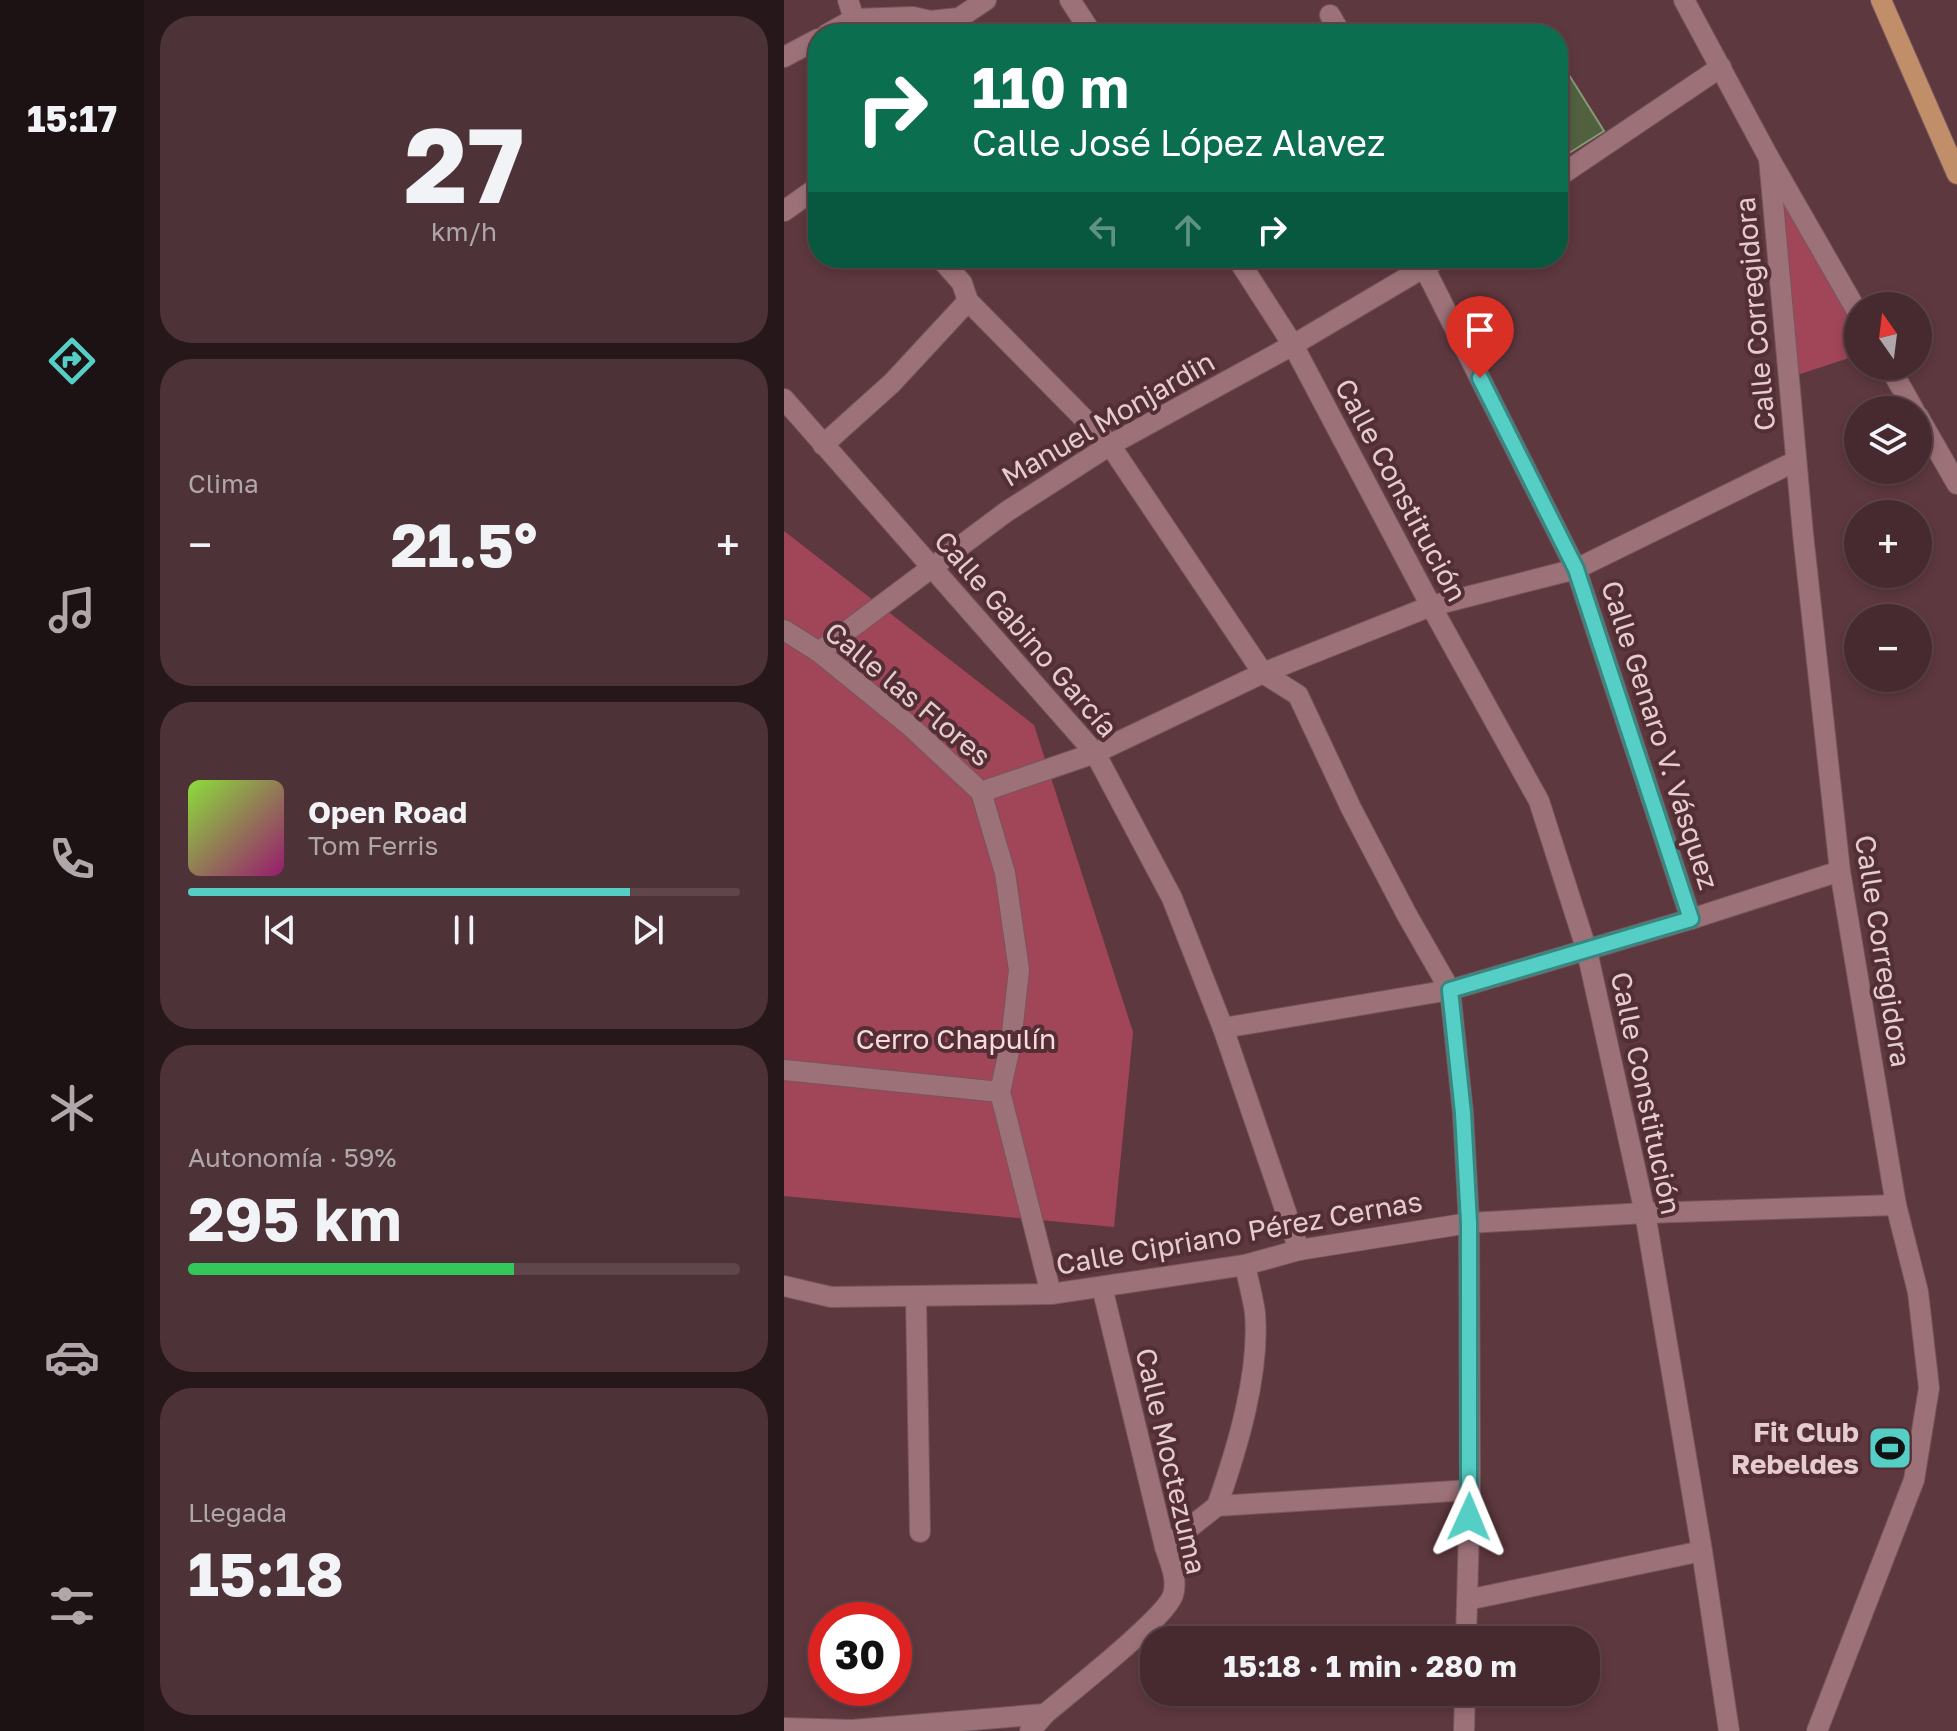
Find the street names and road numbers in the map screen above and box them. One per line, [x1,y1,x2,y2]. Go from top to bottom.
street label: Calle Corregidora [1728,196,1781,432]
street label: Manuel Monjardin [995,344,1220,493]
street label: Calle Constitución [1329,373,1474,607]
street label: Calle Gabino García [928,524,1125,743]
street label: Calle Genaro V. Vásquez [1595,576,1726,893]
street label: Calle las Flores [819,615,998,773]
street label: Calle Corregidora [1849,832,1918,1069]
street label: Calle Constitución [1605,969,1688,1217]
street label: Calle Cipriano Pérez Cernas [1053,1184,1425,1281]
street label: Calle Moctezuma [1129,1345,1214,1577]

